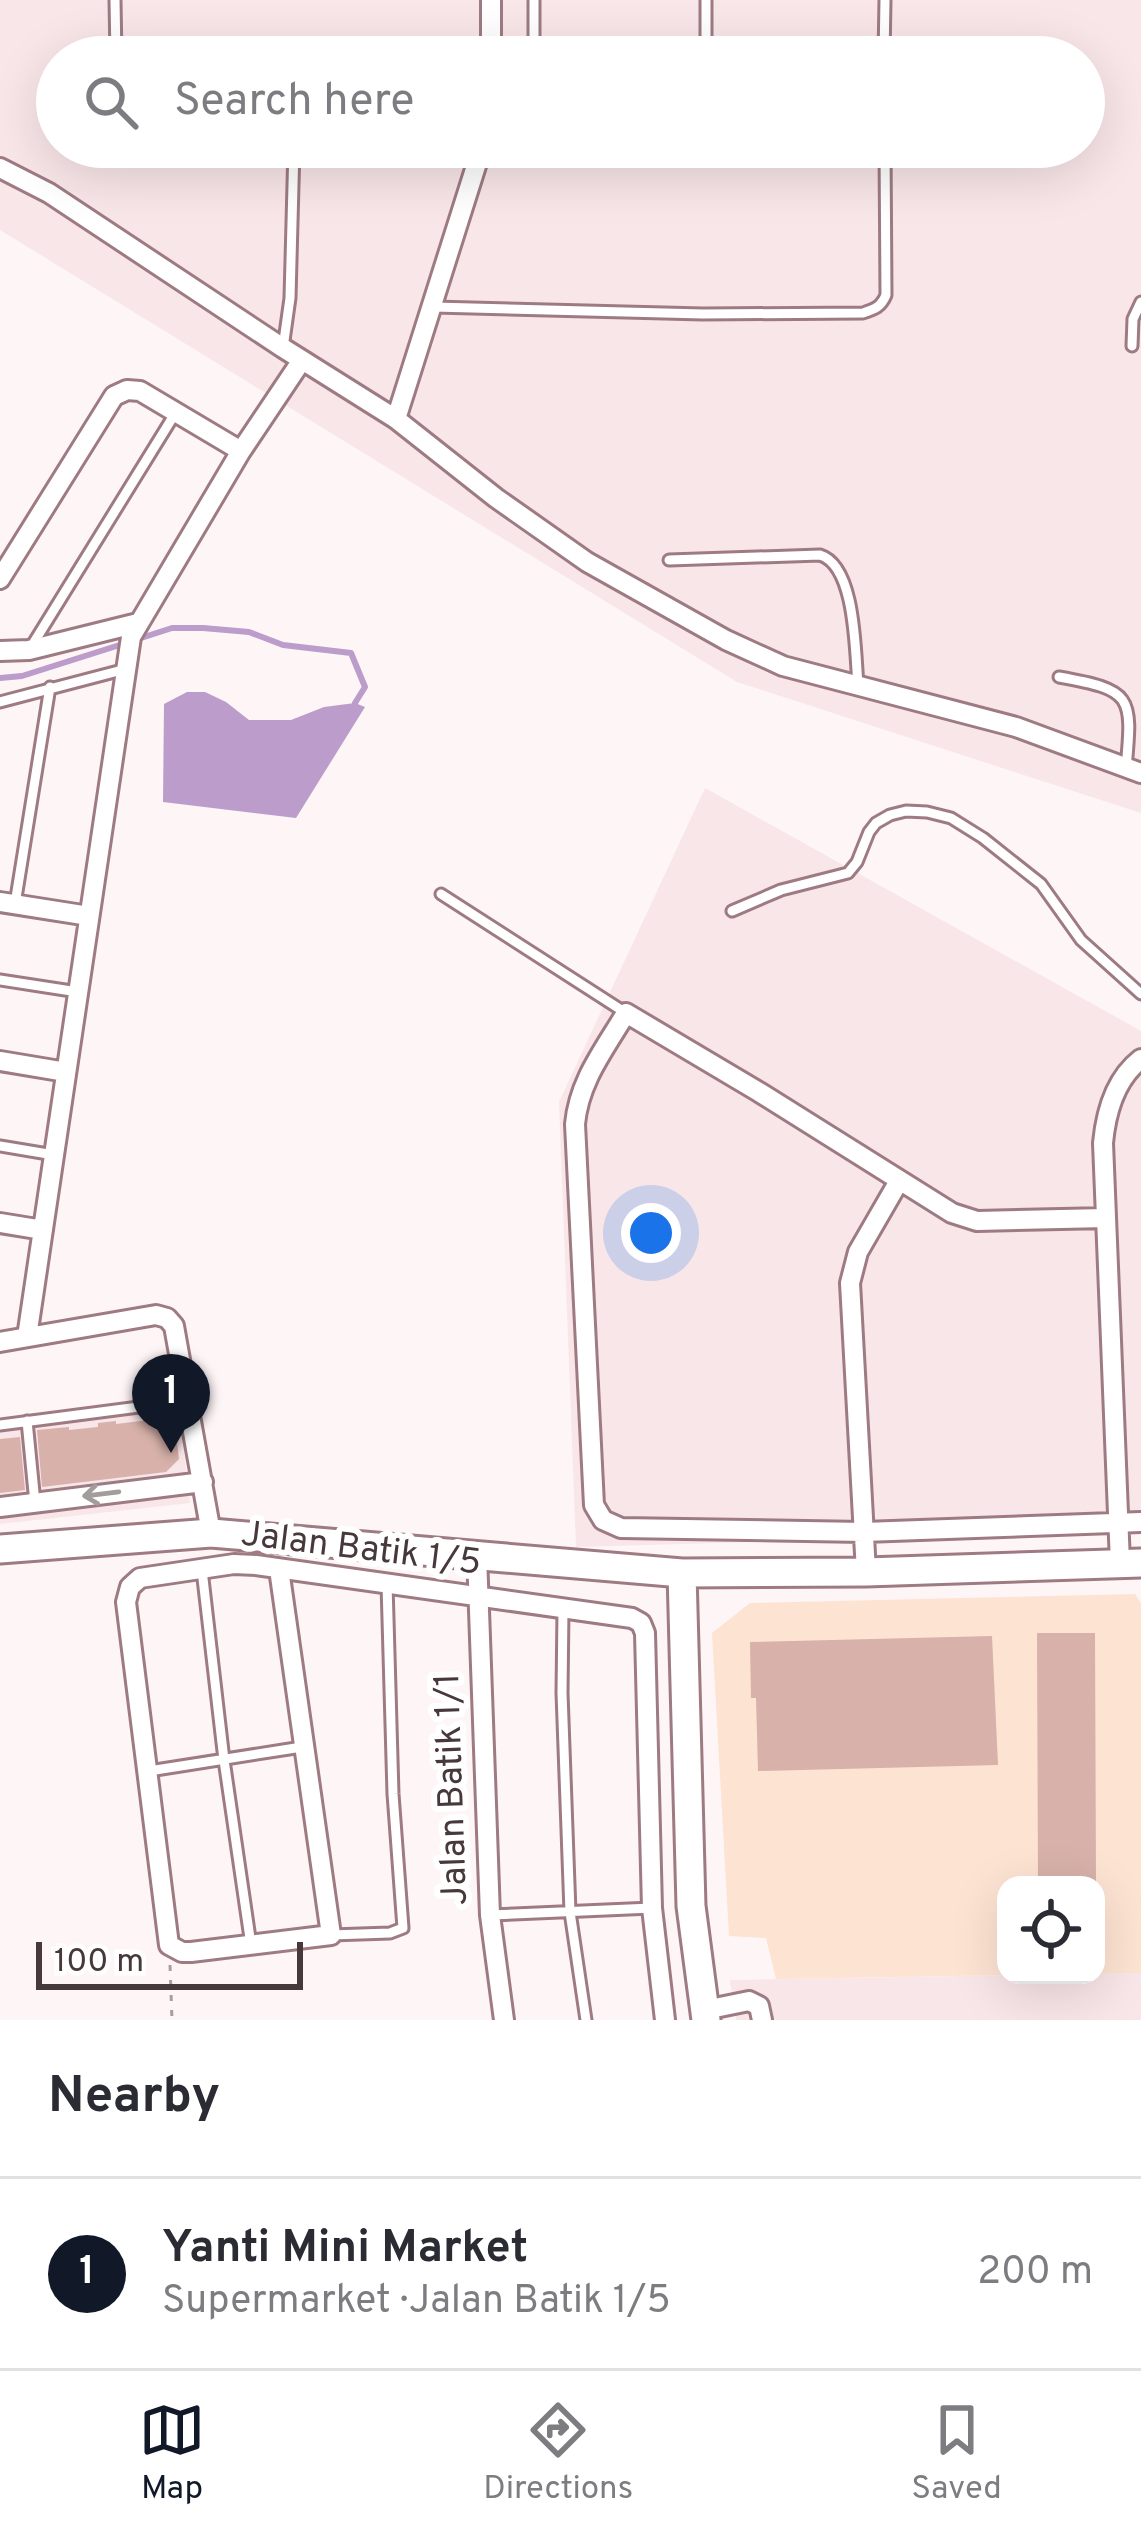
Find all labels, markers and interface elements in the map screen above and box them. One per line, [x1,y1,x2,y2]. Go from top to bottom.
search box [36,36,1105,168]
icon: search [78,69,144,135]
text: Search here [174,74,414,131]
your location [621,1203,681,1263]
pin: 1 [132,1354,210,1453]
one-way arrow [82,1484,121,1506]
street label: Jalan Batik 1/5 [238,1512,484,1588]
street label: Jalan Batik 1/1 [426,1672,480,1906]
map controls [997,1876,1105,1984]
button: locate [997,1876,1105,1984]
scale bar [36,1936,303,1989]
text: 100 m [54,1942,144,1984]
text: Nearby [48,2066,220,2131]
text: Yanti Mini Market [162,2221,528,2278]
text: 1 [79,2249,95,2298]
text: 200 m [977,2249,1093,2298]
text: Supermarket · Jalan Batik 1/5 [162,2278,671,2327]
tab: Map [139,2397,205,2511]
tab: Directions [483,2397,633,2511]
tab: Saved [911,2397,1002,2511]

